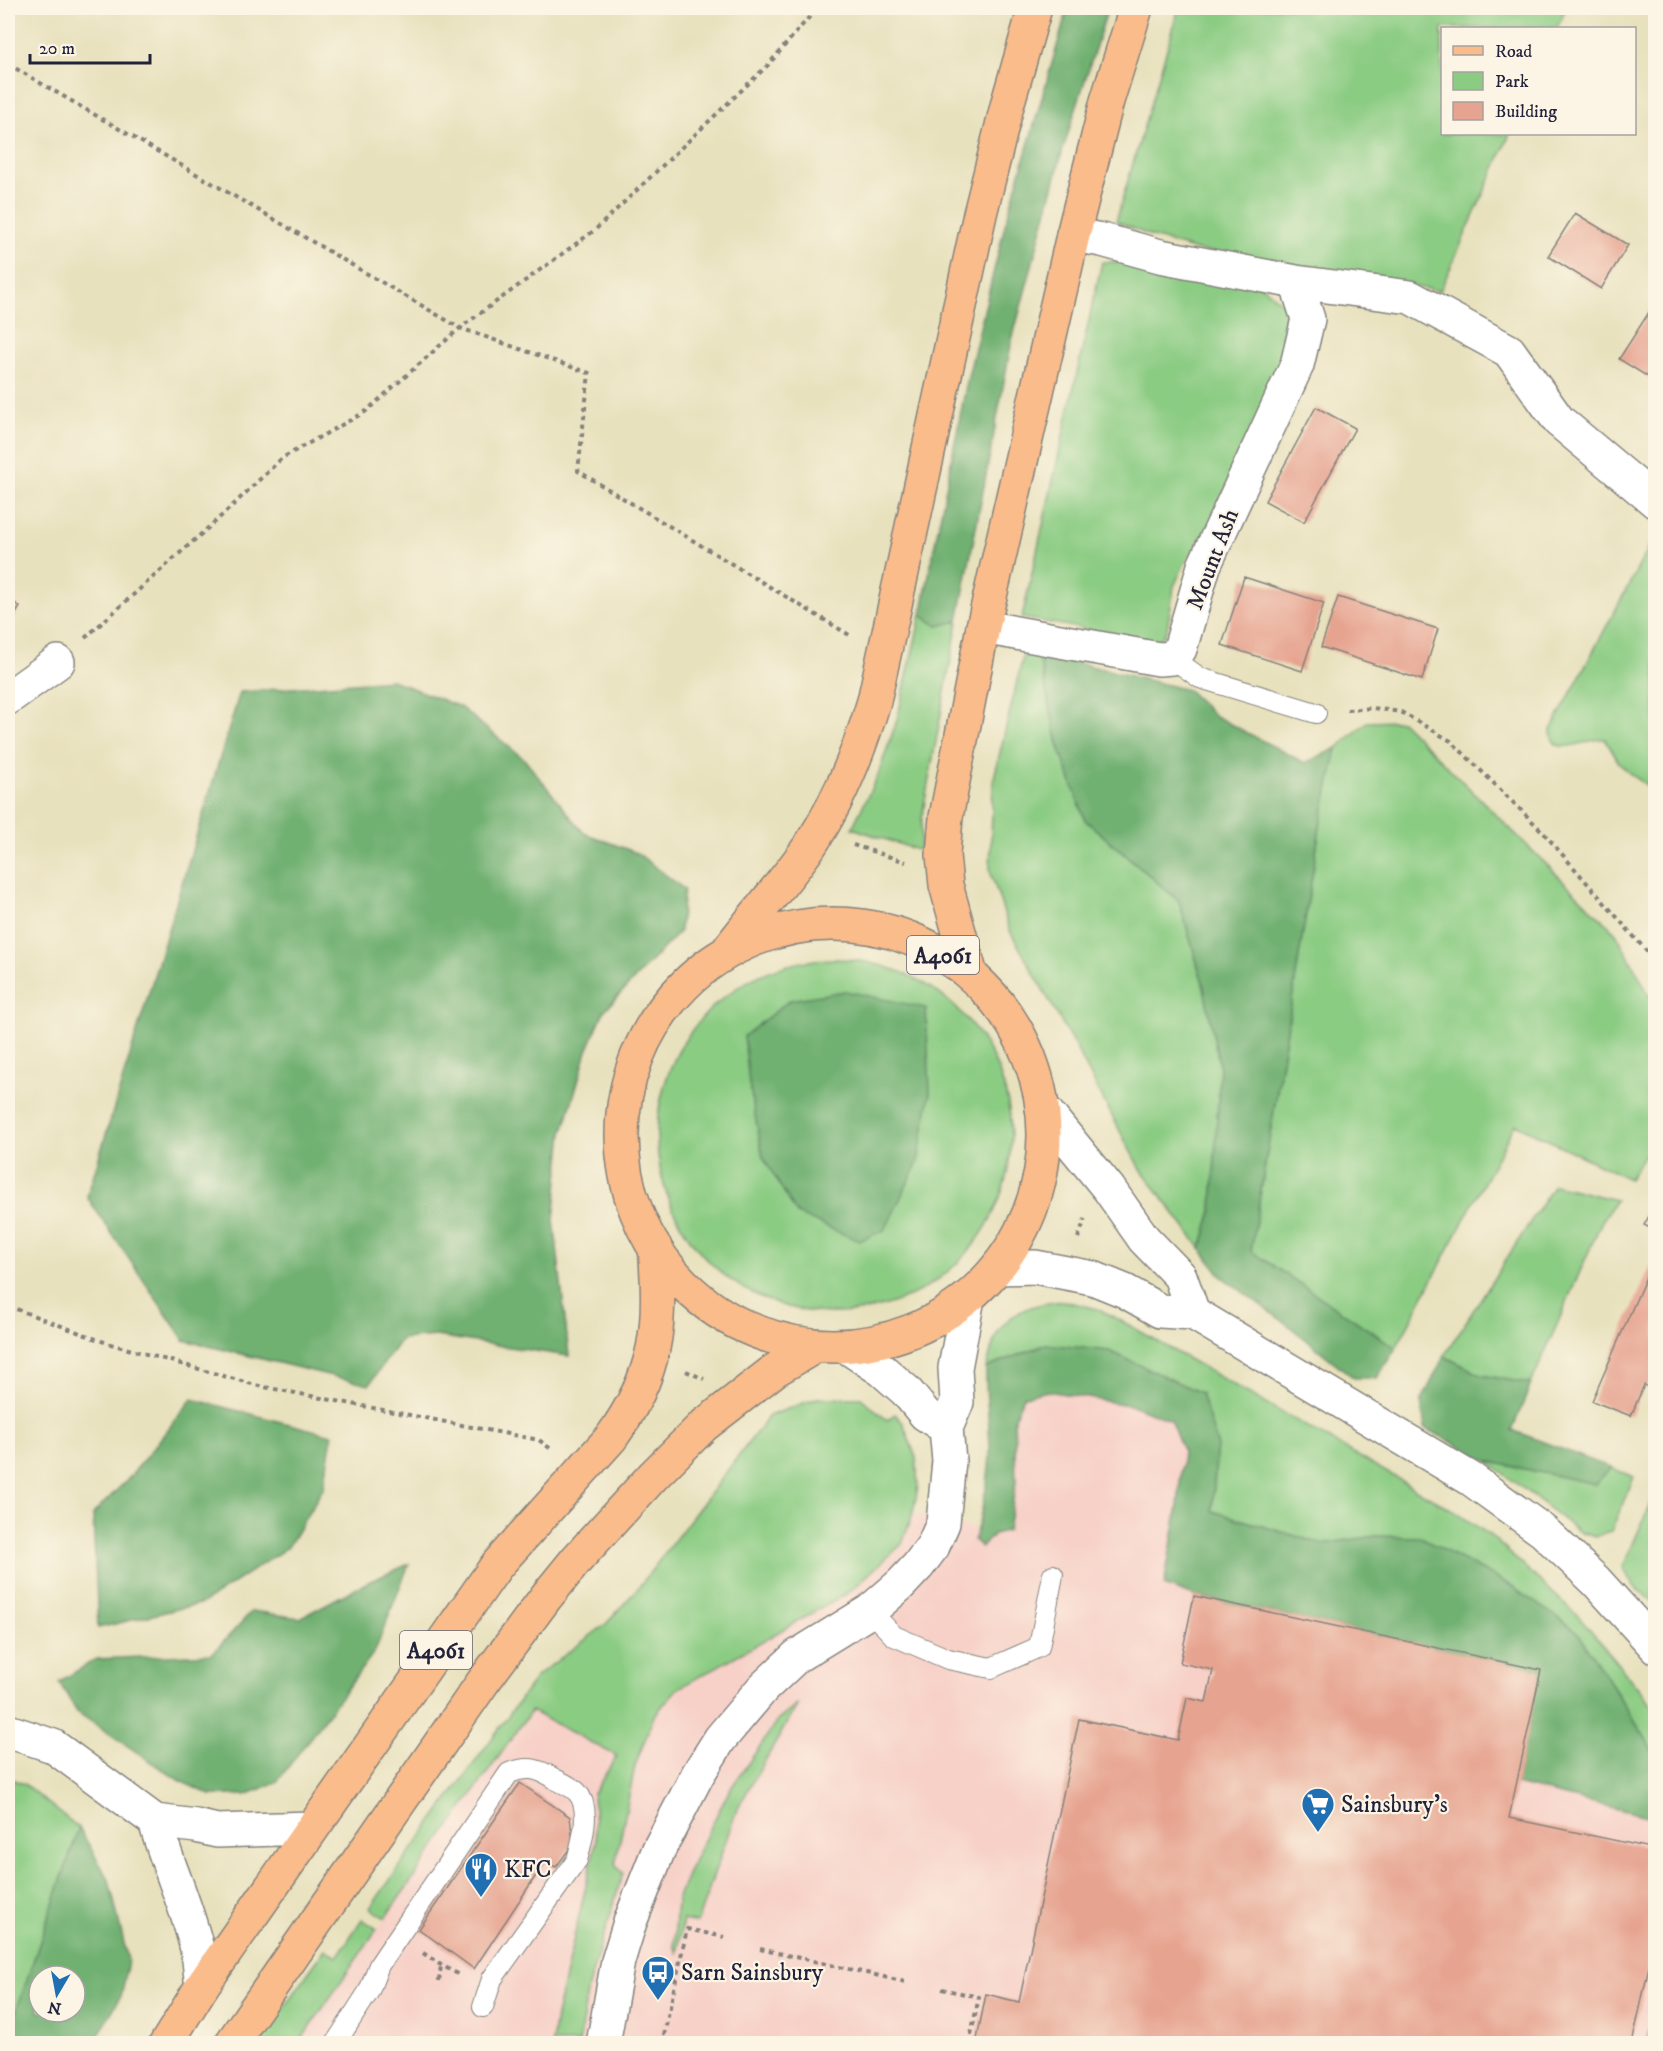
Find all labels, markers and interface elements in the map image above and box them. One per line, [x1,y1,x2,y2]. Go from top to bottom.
scale bar [30,27,150,65]
legend [1441,27,1636,135]
text: 20 m [39,38,75,60]
text: Road [1495,41,1532,63]
text: Park [1495,71,1529,93]
text: Building [1495,101,1557,123]
street label: Mount Ash [1180,504,1246,614]
road number: A4061 [907,936,979,974]
road number: A4061 [400,1631,472,1669]
supermarket icon: Sainsbury's [1300,1786,1336,1833]
place label: Sainsbury's [1341,1790,1448,1820]
restaurant icon: KFC [463,1851,499,1898]
place label: KFC [504,1855,552,1885]
bus stop icon: Sarn Sainsbury [640,1954,676,2001]
place label: Sarn Sainsbury [681,1958,824,1988]
north arrow [27,1964,87,2024]
text: N [46,1997,63,2019]

